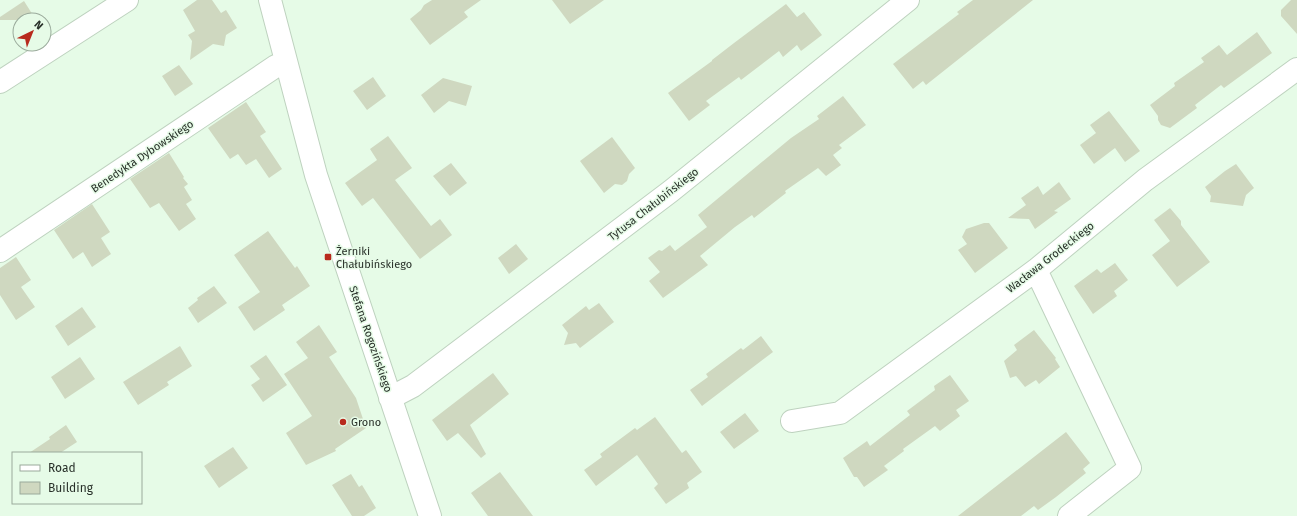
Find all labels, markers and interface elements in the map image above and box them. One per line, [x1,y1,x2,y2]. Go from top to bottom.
north arrow [12,12,52,52]
text: N [31,18,46,32]
street label: Benedykta Dybowskiego [89,117,196,196]
street label: Tytusa Chałubińskiego [606,165,701,244]
street label: Wacława Grodeckiego [1004,219,1097,296]
place label: Żerniki Chałubińskiego [336,244,412,271]
marker: Żerniki Chałubińskiego [323,252,333,262]
street label: Stefana Rogozińskiego [346,284,395,394]
place label: Grono [351,416,381,429]
marker: Grono [338,417,348,427]
legend [12,452,142,504]
text: Road [48,461,76,475]
text: Building [48,481,94,495]

